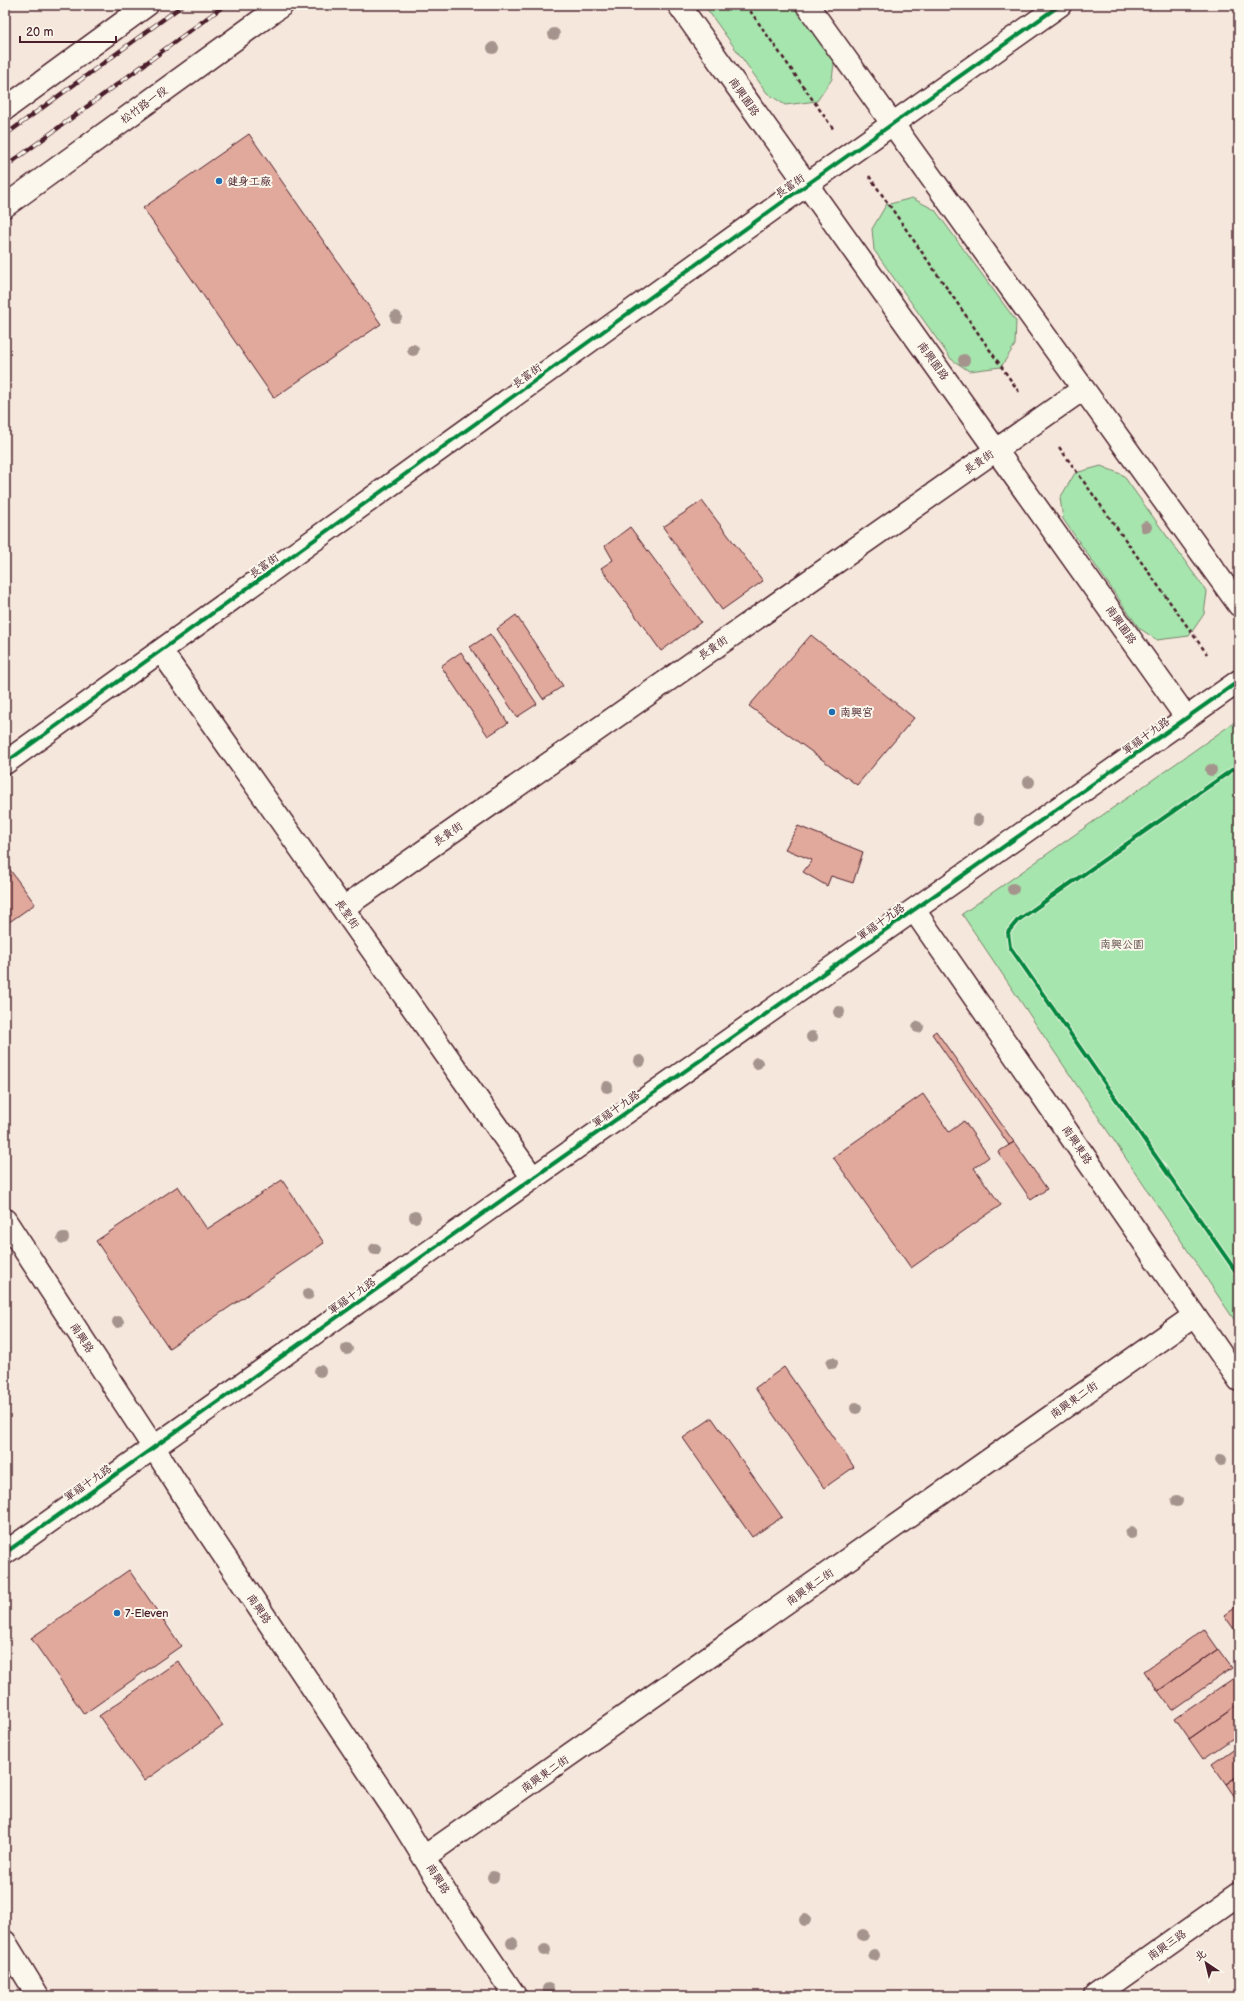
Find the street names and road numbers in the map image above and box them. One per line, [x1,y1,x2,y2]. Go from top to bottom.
street label: 南興園路 [726,75,762,119]
street label: 松竹路一段 [118,84,170,126]
street label: 長富街 [773,171,808,201]
street label: 南興園路 [915,339,951,383]
street label: 長富街 [510,360,545,391]
street label: 長貴街 [962,447,997,477]
street label: 長富街 [247,550,282,581]
street label: 南興園路 [1103,603,1139,647]
street label: 長貴街 [696,633,731,663]
street label: 軍福十九路 [1120,715,1172,757]
street label: 長貴街 [431,819,466,849]
street label: 長聖街 [332,897,362,932]
street label: 軍福十九路 [855,901,907,943]
street label: 軍福十九路 [590,1088,642,1130]
street label: 南興東路 [1059,1123,1095,1167]
street label: 軍福十九路 [326,1275,378,1317]
street label: 南興路 [68,1321,96,1355]
street label: 南興東二街 [1048,1378,1101,1421]
street label: 軍福十九路 [62,1462,114,1504]
street label: 南興東二街 [784,1565,837,1608]
street label: 南興路 [244,1592,274,1626]
street label: 南興東二街 [519,1752,572,1795]
street label: 南興路 [424,1862,452,1896]
street label: 南興三路 [1145,1927,1189,1963]

